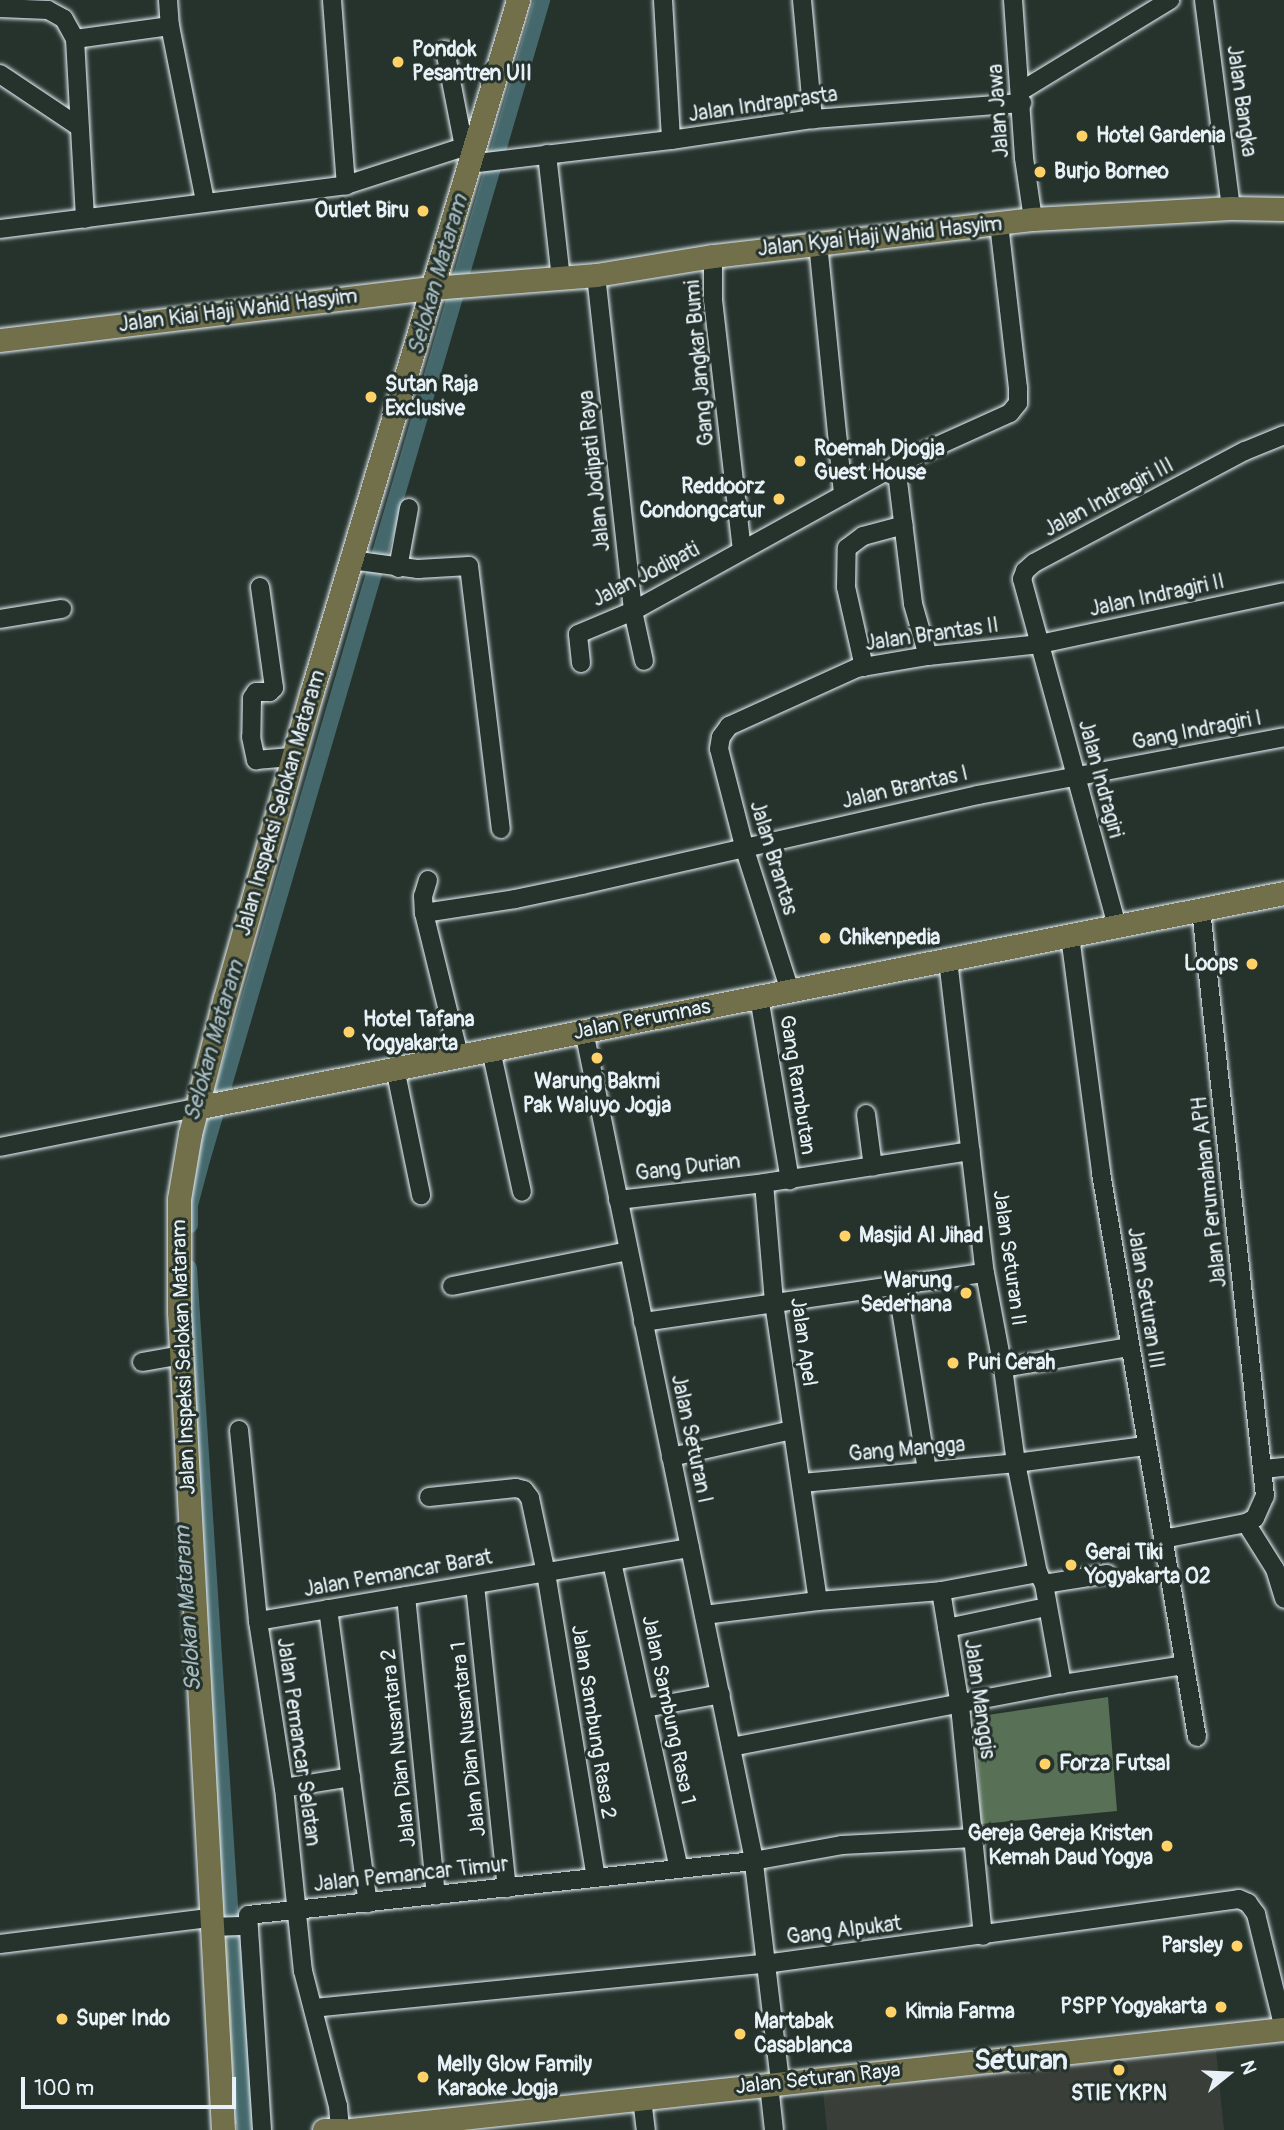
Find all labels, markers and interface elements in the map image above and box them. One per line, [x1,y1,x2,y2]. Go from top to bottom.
place label: Pondok Pesantren UII [412,37,532,87]
street label: Jalan Bangka [1221,44,1261,158]
marker: Pondok Pesantren UII [390,54,406,70]
street label: Jalan Jawa [983,63,1015,159]
street label: Jalan Indraprasta [687,82,839,128]
place label: Hotel Gardenia [1096,123,1226,149]
marker: Hotel Gardenia [1074,128,1090,144]
place label: Burjo Borneo [1054,159,1169,185]
marker: Burjo Borneo [1032,164,1048,180]
water label: Selokan Mataram [402,191,474,359]
place label: Outlet Biru [315,198,409,224]
marker: Outlet Biru [415,203,431,219]
street label: Jalan Kyai Haji Wahid Hasyim [756,212,1004,262]
street label: Gang Jangkar Bumi [680,279,720,447]
street label: Jalan Kiai Haji Wahid Hasyim [117,284,359,338]
place label: Sutan Raja Exclusive [385,372,478,422]
marker: Sutan Raja Exclusive [363,389,379,405]
street label: Jalan Jodipati Raya [574,389,616,553]
place label: Roemah Djogja Guest House [814,436,945,486]
marker: Roemah Djogja Guest House [792,453,808,469]
street label: Jalan Indragiri III [1040,453,1178,543]
place label: Reddoorz Condongcatur [639,474,765,524]
marker: Reddoorz Condongcatur [771,491,787,507]
street label: Jalan Jodipati [588,537,704,613]
street label: Jalan Indragiri II [1087,569,1227,623]
street label: Jalan Brantas II [864,613,1000,657]
street label: Jalan Inspeksi Selokan Mataram [231,667,331,939]
street label: Gang Indragiri I [1130,706,1264,756]
street label: Jalan Indragiri [1072,717,1128,841]
street label: Jalan Brantas I [839,761,971,815]
street label: Jalan Brantas [744,798,802,918]
place label: Chikenpedia [839,925,940,951]
marker: Chikenpedia [817,930,833,946]
place label: Loops [1184,951,1238,977]
marker: Loops [1244,956,1260,972]
water label: Selokan Mataram [178,957,250,1125]
street label: Jalan Perumnas [571,994,713,1046]
place label: Hotel Tafana Yogyakarta [363,1007,475,1057]
street label: Gang Rambutan [774,1013,820,1157]
marker: Hotel Tafana Yogyakarta [341,1024,357,1040]
marker: Warung Bakmi Pak Waluyo Jogja [589,1050,605,1066]
place label: Warung Bakmi Pak Waluyo Jogja [523,1069,671,1119]
street label: Jalan Perumahan APH [1187,1095,1233,1289]
street label: Gang Durian [634,1149,742,1187]
street label: Jalan Seturan II [987,1188,1031,1328]
street label: Jalan Inspeksi Selokan Mataram [167,1219,201,1495]
place label: Masjid Al Jihad [859,1223,984,1249]
street label: Jalan Seturan III [1121,1225,1169,1371]
marker: Masjid Al Jihad [837,1228,853,1244]
place label: Warung Sederhana [860,1268,952,1318]
marker: Warung Sederhana [958,1285,974,1301]
street label: Jalan Apel [784,1296,822,1388]
place label: Puri Cerah [967,1350,1055,1376]
marker: Puri Cerah [945,1355,961,1371]
street label: Jalan Seturan I [665,1372,717,1506]
street label: Gang Mangga [848,1432,966,1468]
water label: Selokan Mataram [168,1525,208,1693]
place label: Gerai Tiki Yogyakarta 02 [1085,1540,1211,1590]
street label: Jalan Pemancar Barat [302,1545,494,1603]
marker: Gerai Tiki Yogyakarta 02 [1063,1557,1079,1573]
street label: Jalan Sambung Rasa 1 [636,1613,700,1807]
street label: Jalan Sambung Rasa 2 [565,1623,621,1821]
street label: Jalan Pemancar Selatan [271,1636,325,1848]
street label: Jalan Manggis [958,1637,1000,1761]
street label: Jalan Dian Nusantara 1 [446,1640,492,1838]
street label: Jalan Dian Nusantara 2 [376,1647,422,1849]
place label: Forza Futsal [1059,1751,1170,1777]
marker: Forza Futsal [1037,1756,1053,1772]
place label: Gereja Gereja Kristen Kemah Daud Yogya [968,1821,1153,1871]
marker: Gereja Gereja Kristen Kemah Daud Yogya [1159,1838,1175,1854]
street label: Jalan Pemancar Timur [312,1852,510,1898]
street label: Gang Alpukat [785,1911,903,1951]
place label: Parsley [1161,1933,1223,1959]
marker: Parsley [1229,1938,1245,1954]
place label: PSPP Yogyakarta [1060,1994,1207,2020]
place label: Kimia Farma [905,1999,1015,2025]
marker: PSPP Yogyakarta [1213,1999,1229,2015]
marker: Kimia Farma [883,2004,899,2020]
place label: Super Indo [76,2006,170,2032]
place label: Martabak Casablanca [754,2009,853,2059]
marker: Super Indo [54,2011,70,2027]
marker: Martabak Casablanca [732,2026,748,2042]
north arrow [1193,2039,1263,2109]
district label: Seturan [974,2044,1068,2078]
place label: Melly Glow Family Karaoke Jogja [437,2052,592,2102]
street label: Jalan Seturan Raya [734,2058,902,2100]
text: N [1235,2058,1261,2077]
marker: STIE YKPN [1111,2062,1127,2078]
scale bar [24,2064,240,2108]
marker: Melly Glow Family Karaoke Jogja [415,2069,431,2085]
text: 100 m [34,2075,94,2102]
place label: STIE YKPN [1071,2081,1167,2107]

